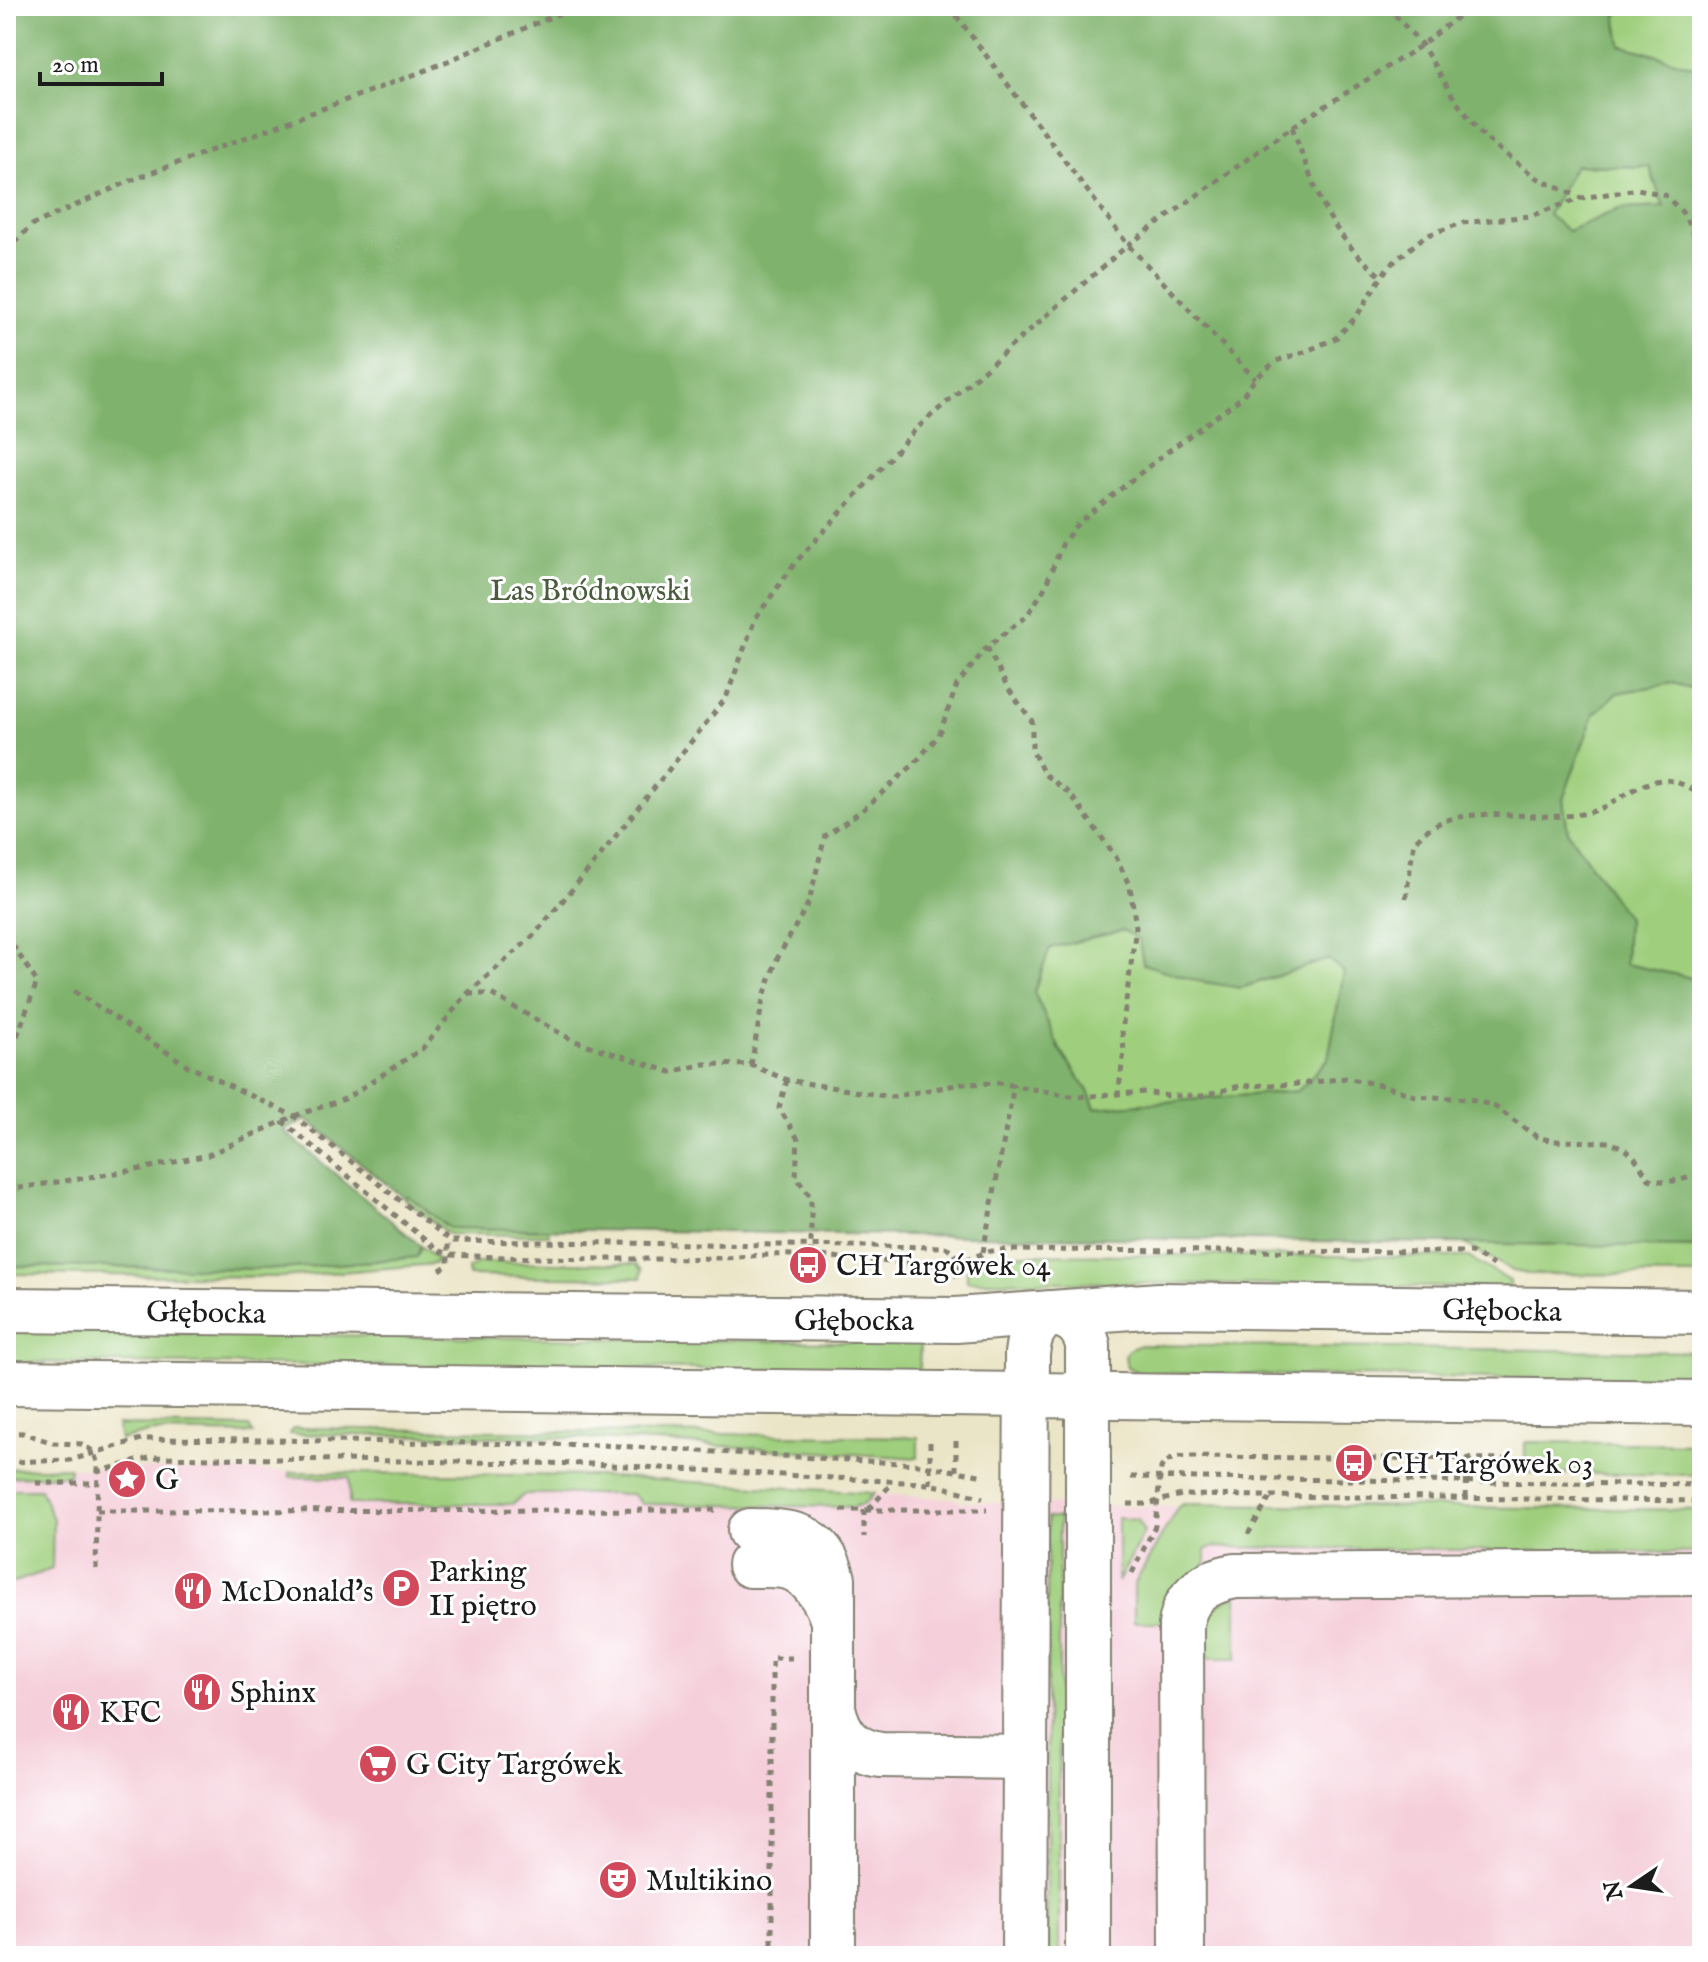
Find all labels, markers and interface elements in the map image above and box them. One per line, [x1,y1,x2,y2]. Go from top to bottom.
scale bar [40,36,162,86]
text: 20 m [52,50,99,81]
park label: Las Bródnowski [490,573,690,611]
bus stop icon: CH Targówek 04 [787,1244,829,1286]
place label: CH Targówek 04 [836,1248,1051,1286]
street label: Głębocka [1442,1292,1562,1332]
street label: Głębocka [146,1294,266,1334]
street label: Głębocka [794,1303,914,1341]
bus stop icon: CH Targówek 03 [1333,1442,1375,1484]
place label: CH Targówek 03 [1382,1446,1593,1484]
place icon: G [106,1458,148,1500]
place label: G [155,1462,179,1500]
place label: Parking II piętro [429,1554,537,1626]
parking icon: Parking II piętro [380,1567,422,1609]
restaurant icon: McDonald's [172,1570,214,1612]
place label: McDonald's [221,1574,374,1612]
restaurant icon: Sphinx [181,1671,223,1713]
place label: Sphinx [230,1675,316,1713]
restaurant icon: KFC [50,1691,92,1733]
place label: KFC [99,1695,161,1733]
supermarket icon: G City Targówek [357,1743,399,1785]
place label: G City Targówek [406,1747,623,1785]
north arrow [1592,1846,1672,1926]
theatre icon: Multikino [597,1859,639,1901]
place label: Multikino [646,1863,772,1901]
text: N [1599,1878,1630,1903]

